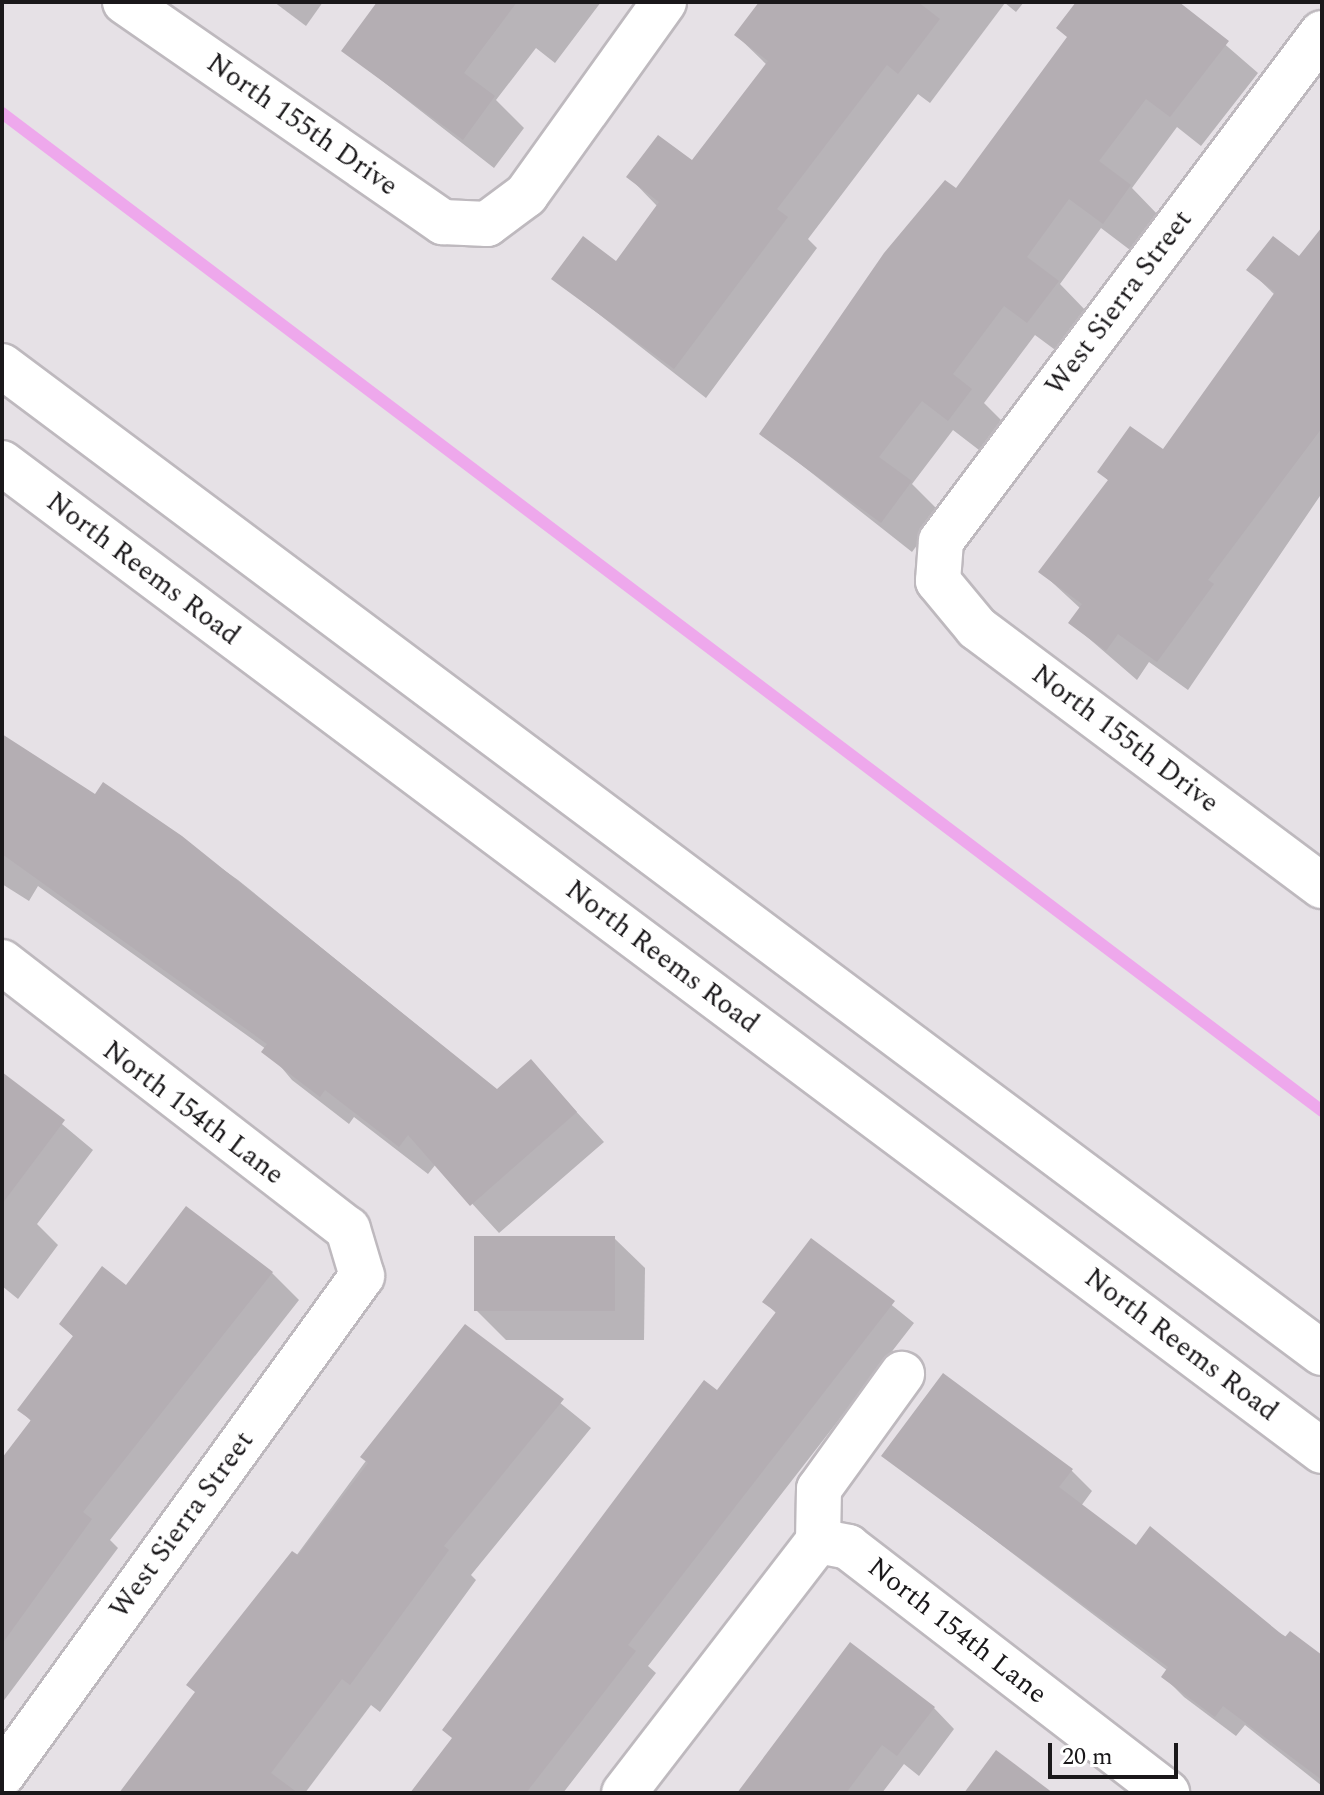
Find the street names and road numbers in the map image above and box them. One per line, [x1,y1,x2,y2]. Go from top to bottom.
street label: North 155th Drive [200,47,404,203]
street label: West Sierra Street [1038,204,1200,402]
street label: North Reems Road [40,485,246,653]
street label: North 155th Drive [1025,658,1225,820]
street label: North Reems Road [559,873,765,1041]
street label: North 154th Lane [96,1034,290,1192]
street label: North Reems Road [1078,1261,1284,1429]
street label: West Sierra Street [103,1425,261,1625]
street label: North 154th Lane [861,1551,1053,1711]

